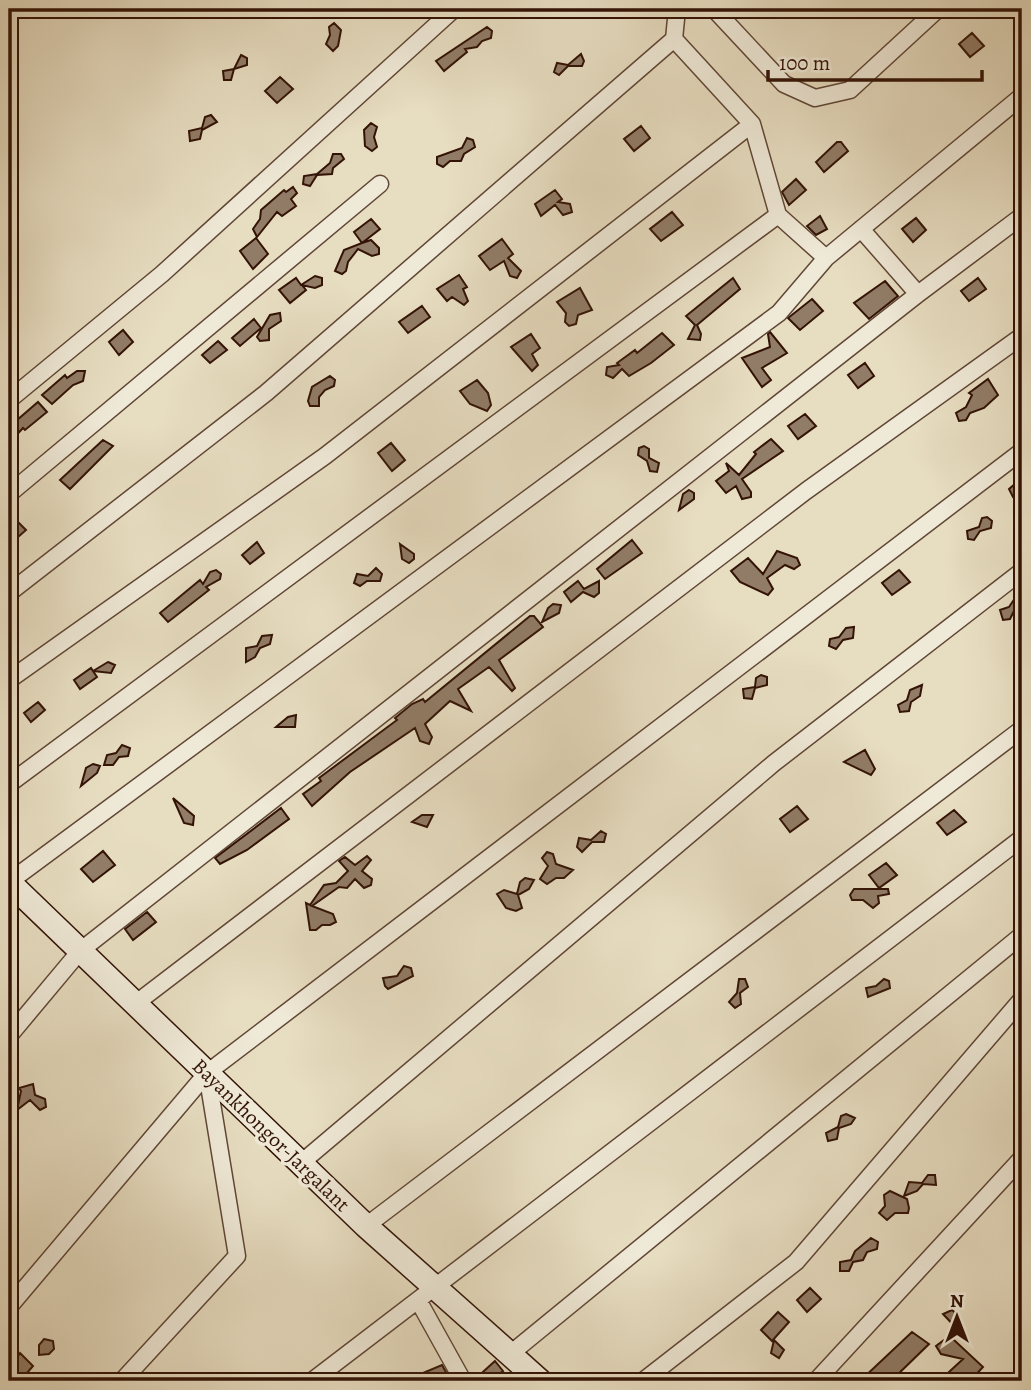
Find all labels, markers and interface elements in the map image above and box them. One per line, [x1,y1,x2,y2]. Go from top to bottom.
scale bar [768,38,982,82]
text: 100 m [779,49,830,77]
street label: Bayankhongor-Jargalant [186,1052,356,1218]
north arrow [922,1282,992,1352]
text: N [950,1288,964,1314]

